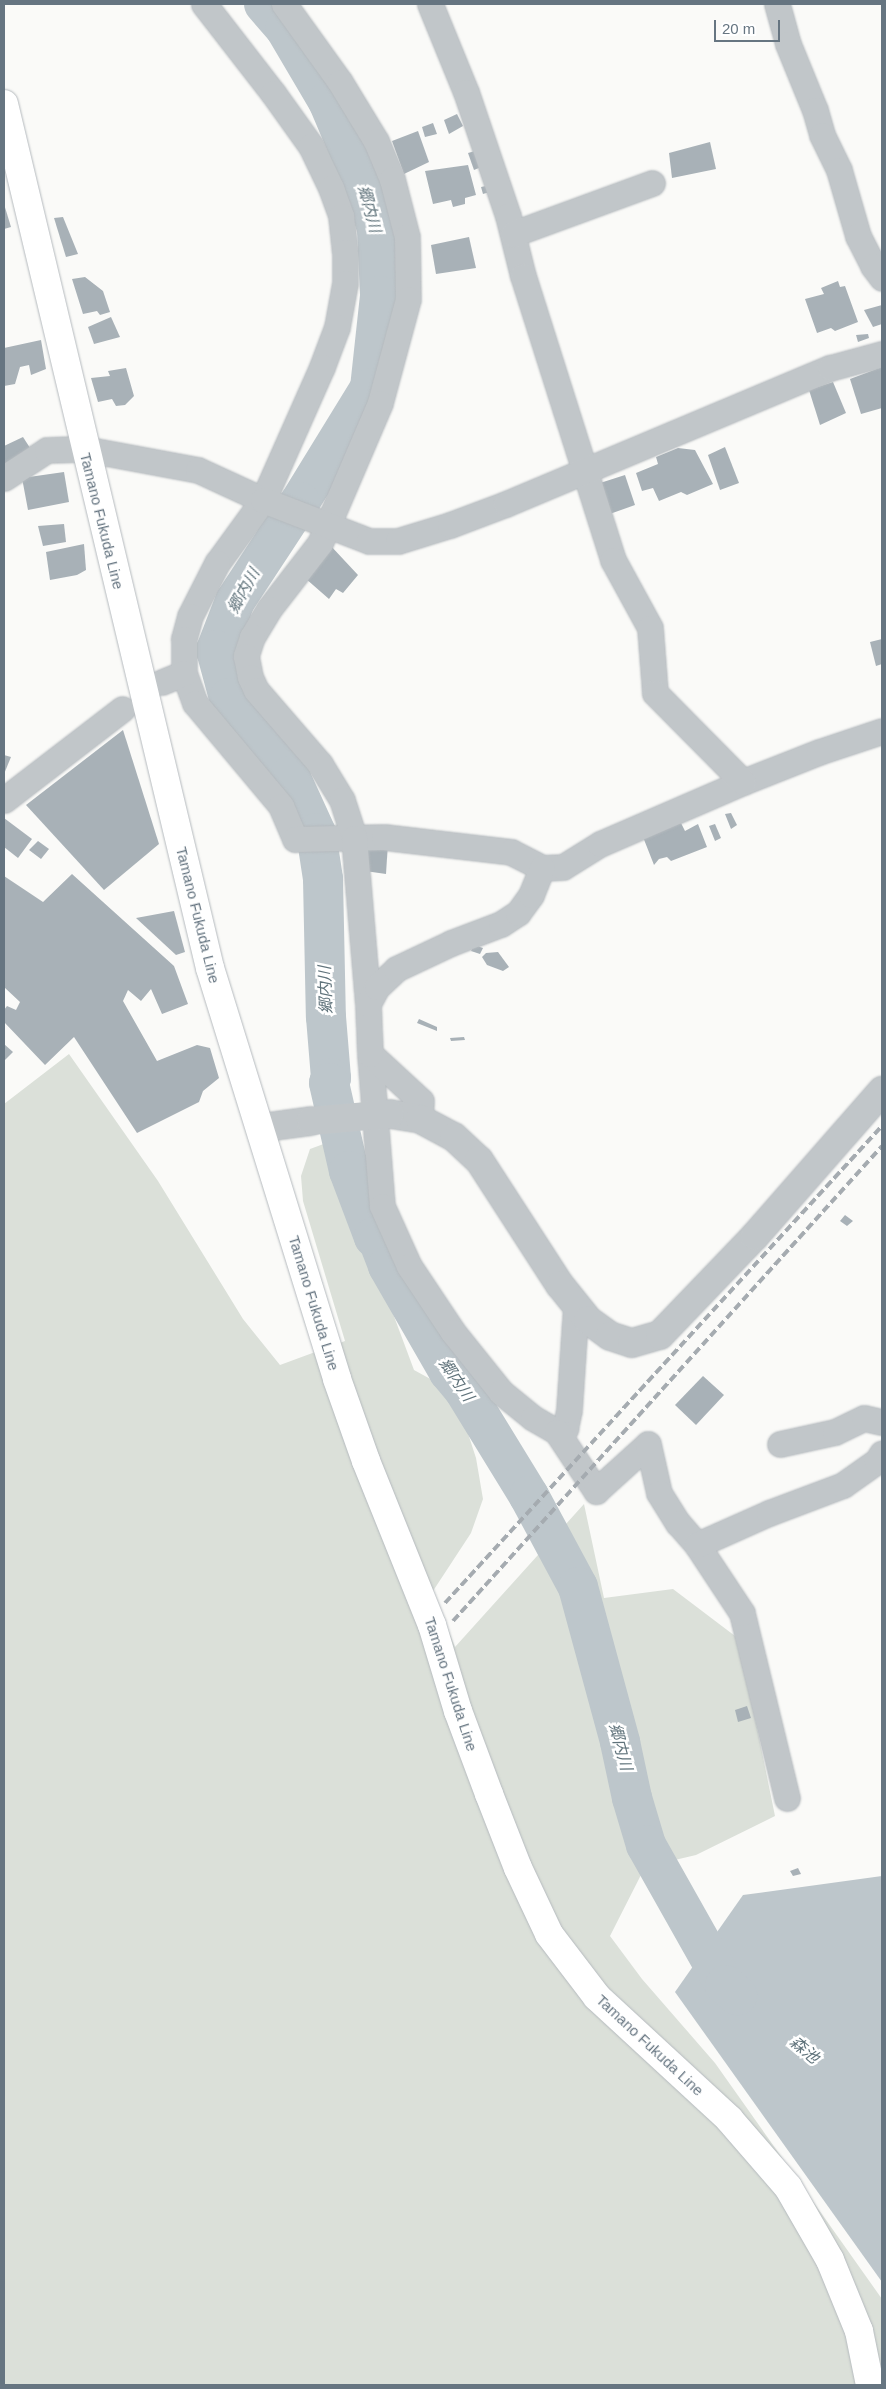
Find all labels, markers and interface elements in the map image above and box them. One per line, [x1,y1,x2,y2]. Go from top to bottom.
scale bar [716,10,782,42]
text: 20 m [722,20,755,37]
water label: 郷内川 [354,183,384,235]
street label: Tamano Fukuda Line [76,451,128,591]
water label: 郷内川 [224,565,264,617]
street label: Tamano Fukuda Line [172,845,224,985]
water label: 郷内川 [316,966,336,1014]
street label: Tamano Fukuda Line [285,1233,343,1373]
water label: 郷内川 [435,1355,477,1405]
street label: Tamano Fukuda Line [421,1615,481,1753]
water label: 郷内川 [605,1721,635,1773]
street label: Tamano Fukuda Line [593,1991,707,2099]
water label: 森池 [786,2032,822,2068]

